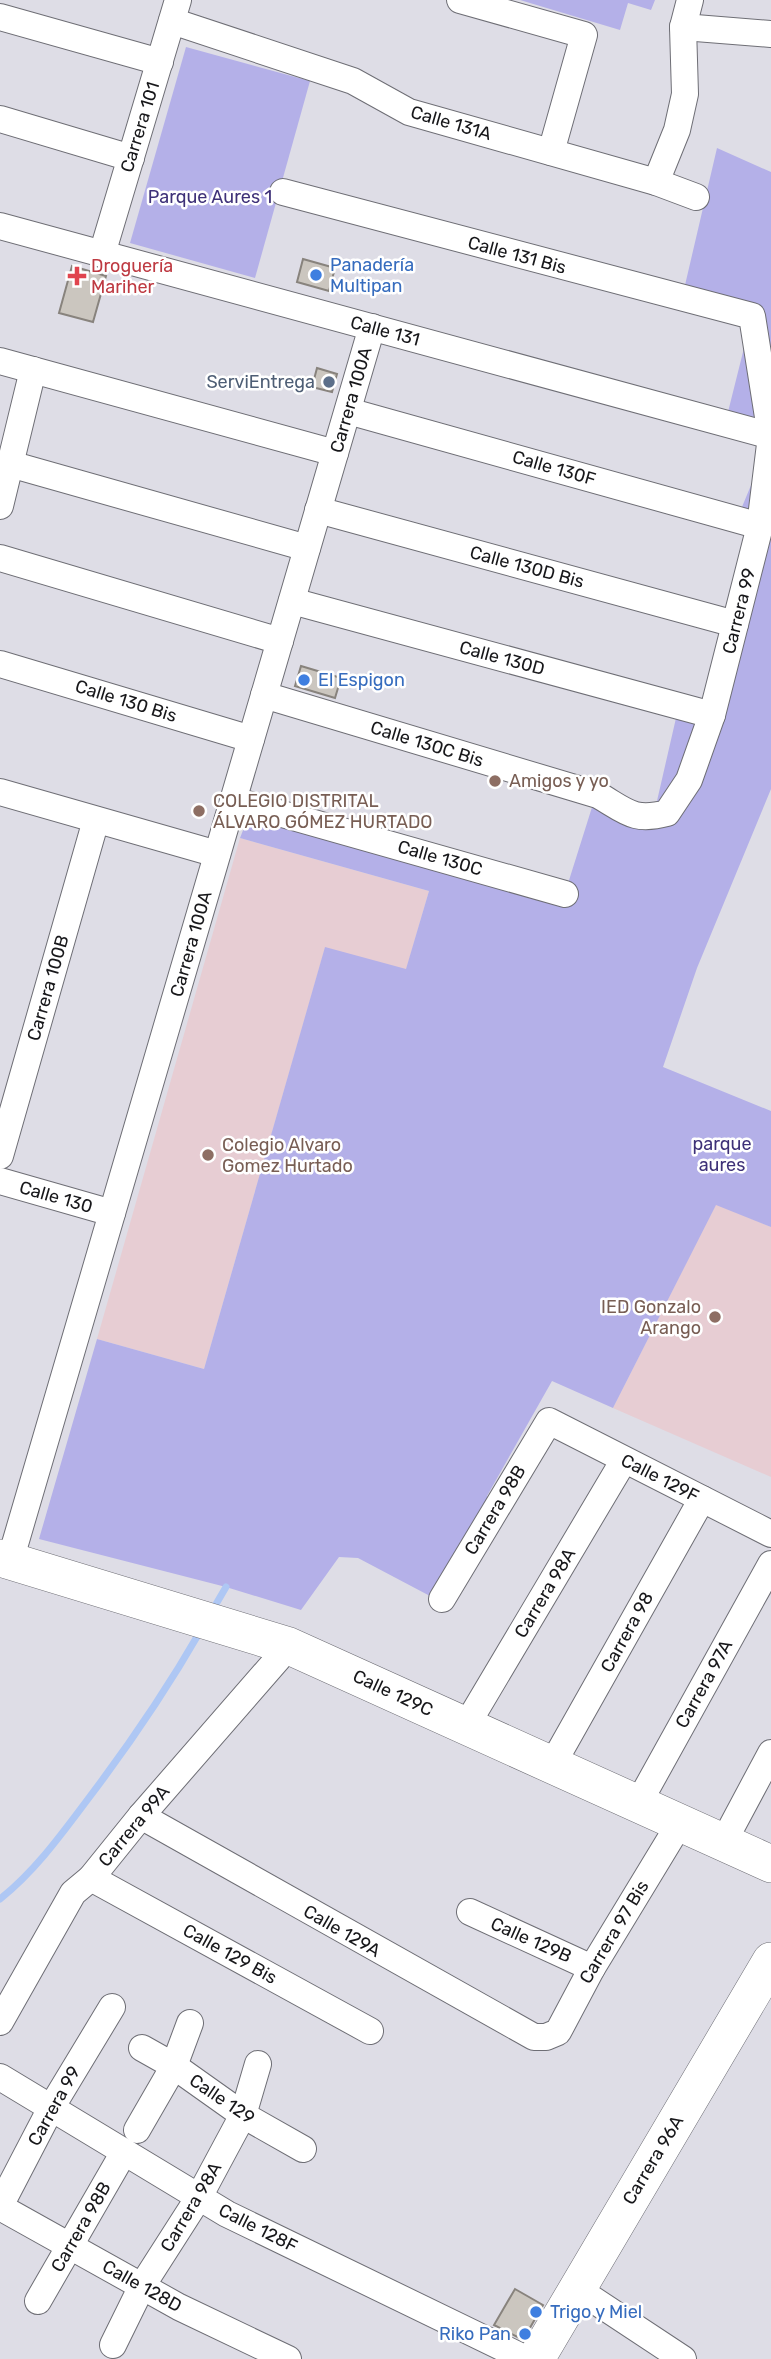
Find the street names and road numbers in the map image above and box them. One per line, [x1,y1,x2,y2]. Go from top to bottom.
street label: Carrera 101 [116,79,164,175]
street label: Calle 131A [408,101,494,145]
street label: Calle 131 Bis [465,231,569,279]
street label: Calle 131 [348,311,422,351]
street label: Carrera 100A [325,345,377,455]
street label: Calle 130F [510,446,598,490]
street label: Calle 130D Bis [467,541,587,593]
street label: Carrera 99 [718,566,760,656]
street label: Calle 130D [457,636,547,680]
street label: Calle 130 Bis [73,675,179,727]
street label: Calle 130C Bis [368,716,486,772]
street label: Calle 130C [395,835,485,881]
street label: Carrera 100A [165,889,217,999]
street label: Carrera 100B [22,933,74,1043]
street label: Calle 130 [17,1176,95,1218]
street label: Calle 129F [617,1449,703,1507]
street label: Carrera 98B [460,1461,530,1559]
street label: Carrera 98A [510,1544,580,1642]
street label: Carrera 98 [596,1588,658,1676]
street label: Carrera 97A [671,1636,737,1732]
street label: Calle 129C [349,1665,437,1721]
street label: Carrera 99A [94,1781,174,1871]
street label: Carrera 97 Bis [575,1876,653,1988]
street label: Calle 129A [299,1900,385,1962]
street label: Calle 129B [487,1912,575,1968]
street label: Calle 129 Bis [179,1919,281,1989]
street label: Carrera 99 [23,2062,85,2150]
street label: Calle 129 [185,2069,259,2129]
street label: Carrera 96A [618,2111,688,2209]
street label: Carrera 98A [156,2158,226,2256]
street label: Carrera 98B [46,2178,116,2276]
street label: Calle 128F [215,2199,301,2257]
street label: Calle 128D [98,2255,186,2317]

